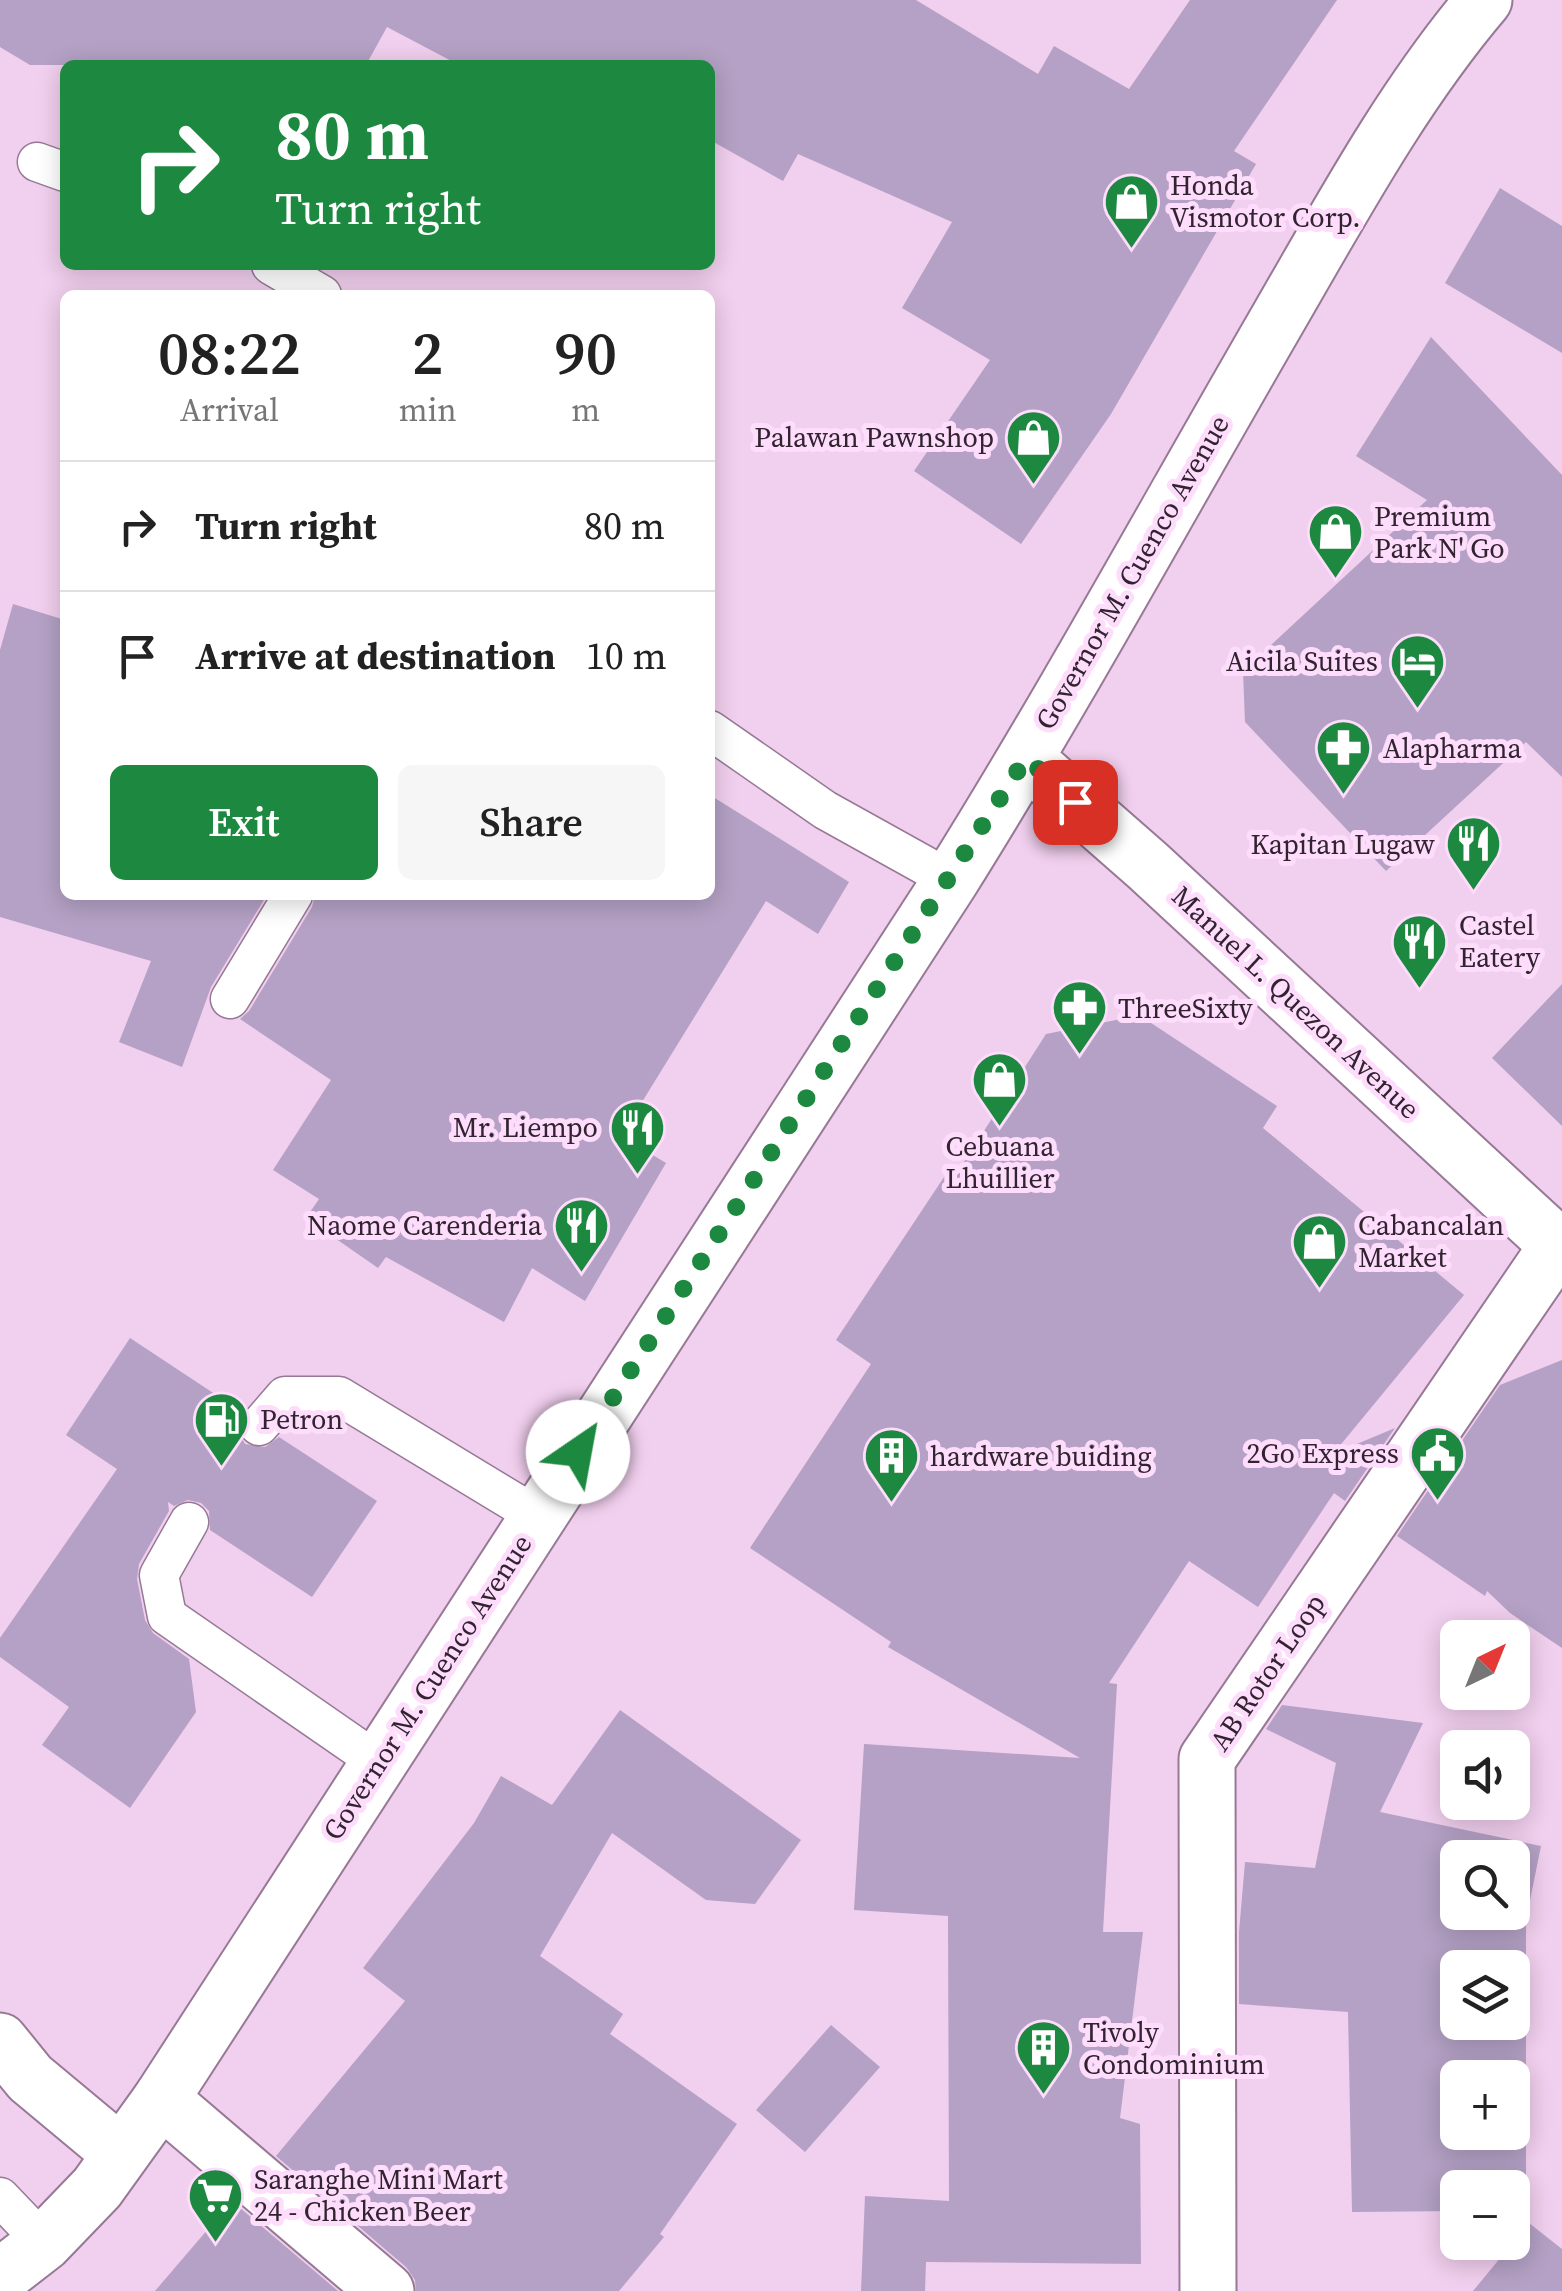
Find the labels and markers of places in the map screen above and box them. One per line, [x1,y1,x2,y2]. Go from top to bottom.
place label: Honda Vismotor Corp. [1170,166,1361,236]
shop icon: Honda Vismotor Corp. [1101,171,1161,250]
shop icon: Palawan Pawnshop [1003,407,1063,486]
place label: Palawan Pawnshop [754,418,994,456]
place label: Premium Park N' Go [1374,497,1505,567]
shop icon: Premium Park N' Go [1305,502,1365,581]
hotel icon: Aicila Suites [1387,631,1447,710]
place label: Aicila Suites [1226,642,1378,680]
pharmacy icon: Alapharma [1314,718,1374,797]
place label: Alapharma [1383,729,1522,767]
pin [1033,760,1118,845]
restaurant icon: Kapitan Lugaw [1444,814,1504,893]
place label: Kapitan Lugaw [1250,825,1436,863]
place label: Castel Eatery [1459,906,1541,976]
restaurant icon: Castel Eatery [1390,911,1450,990]
pharmacy icon: ThreeSixty [1049,978,1109,1057]
place label: ThreeSixty [1118,989,1253,1027]
shop icon: Cebuana Lhuillier [970,1050,1030,1129]
restaurant icon: Mr. Liempo [607,1097,667,1176]
place label: Mr. Liempo [453,1108,598,1146]
place label: Cebuana Lhuillier [945,1127,1055,1197]
restaurant icon: Naome Carenderia [551,1195,611,1274]
place label: Naome Carenderia [307,1206,543,1244]
place label: Cabancalan Market [1358,1206,1504,1276]
shop icon: Cabancalan Market [1289,1211,1349,1290]
fuel station icon: Petron [191,1389,251,1468]
place label: Petron [260,1400,343,1438]
public building icon: 2Go Express [1408,1423,1468,1502]
building icon: hardware buiding [861,1426,921,1505]
place label: 2Go Express [1246,1434,1399,1472]
place label: hardware buiding [930,1437,1152,1475]
place label: Tivoly Condominium [1083,2013,1265,2083]
building icon: Tivoly Condominium [1014,2018,1074,2097]
place label: Saranghe Mini Mart 24 - Chicken Beer [254,2160,504,2230]
supermarket icon: Saranghe Mini Mart 24 - Chicken Beer [185,2165,245,2244]

